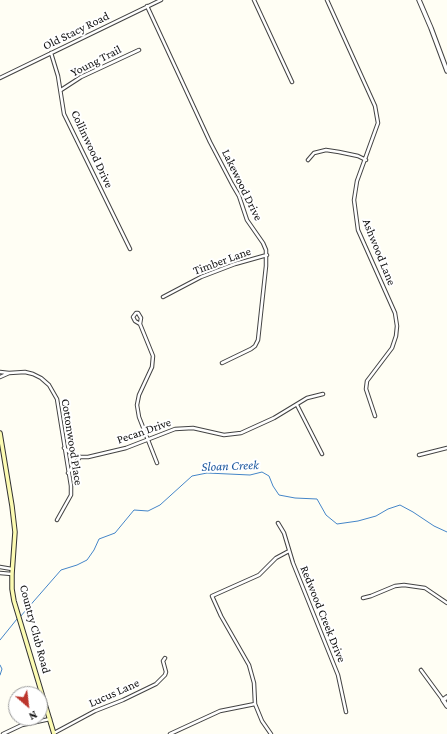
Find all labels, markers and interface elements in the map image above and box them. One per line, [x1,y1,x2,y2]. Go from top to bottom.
street label: Old Stacy Road [41,9,111,53]
street label: Young Trail [68,42,124,80]
street label: Collinwood Drive [68,108,116,190]
street label: Lakewood Drive [218,147,266,223]
street label: Ashwood Lane [359,217,399,287]
street label: Timber Lane [191,244,253,278]
street label: Cottonwood Place [58,398,86,486]
street label: Pecan Drive [115,415,173,447]
water label: Sloan Creek [201,457,259,475]
street label: Redwood Creek Drive [297,564,349,664]
street label: Country Club Road [16,583,54,675]
street label: Lucus Lane [86,675,142,711]
north arrow [8,686,48,726]
text: N [27,709,39,723]

